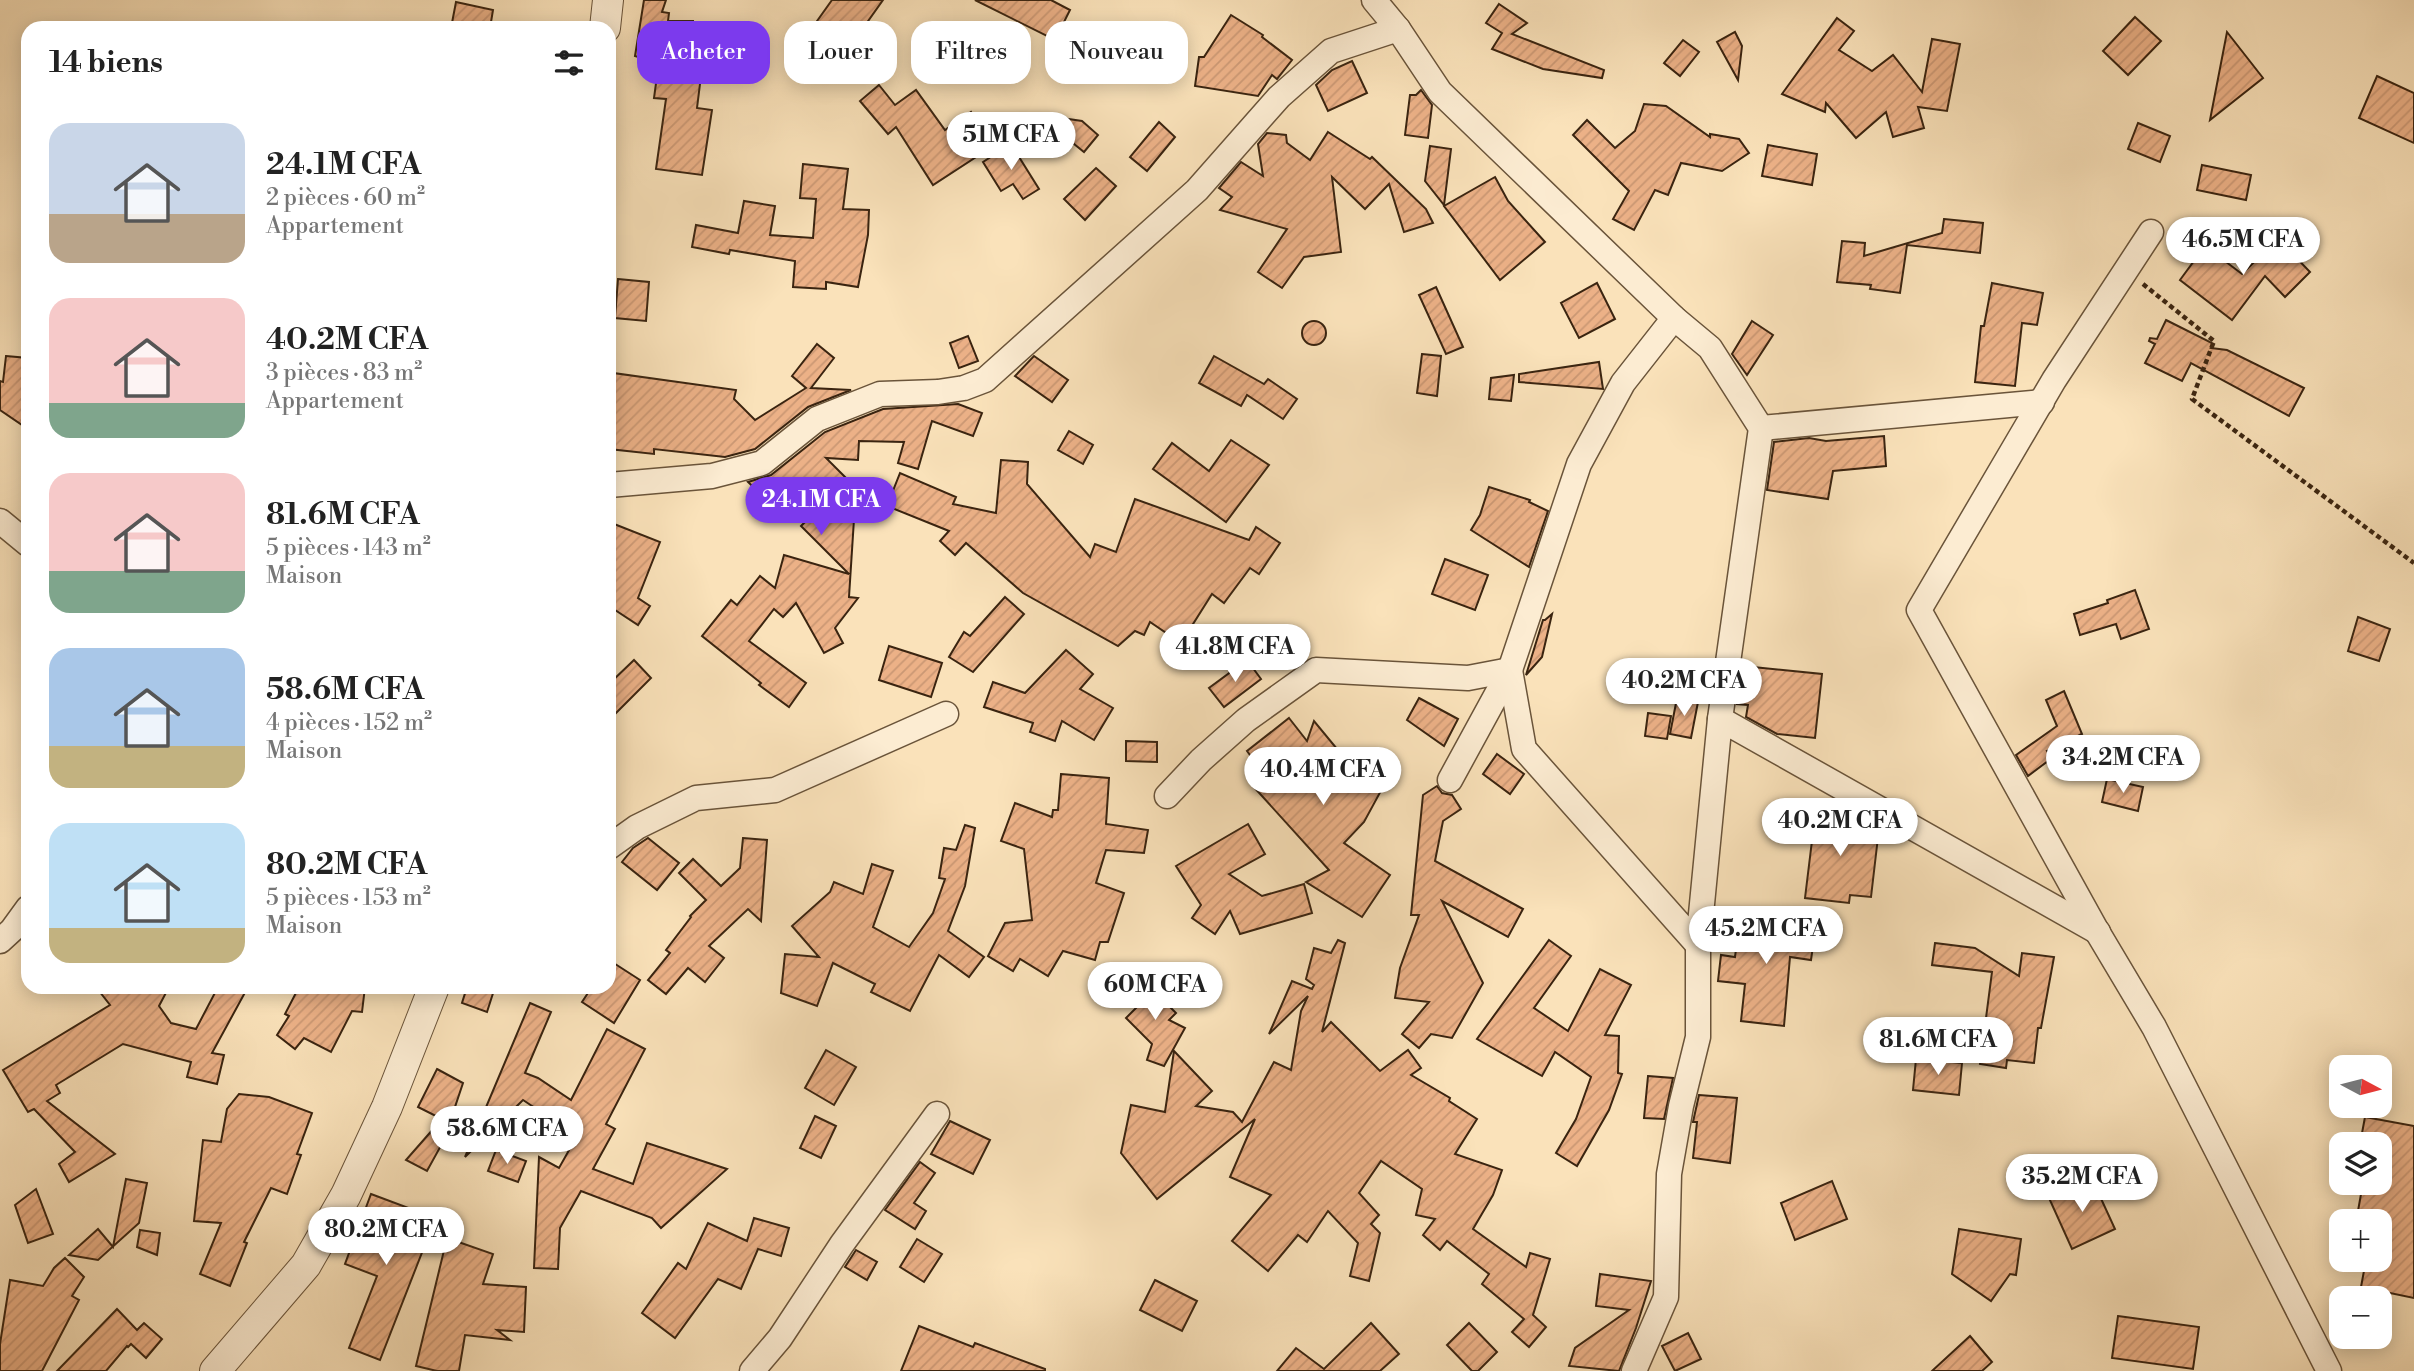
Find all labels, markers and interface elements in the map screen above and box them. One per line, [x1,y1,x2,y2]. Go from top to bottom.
chip: Acheter [637,21,770,84]
chip: Louer [784,21,897,84]
chip: Filtres [911,21,1031,84]
chip: Nouveau [1045,21,1188,84]
text: 14 biens [49,44,163,82]
icon: filters [550,44,588,82]
pin: 51M CFA [946,113,1076,172]
text: 51M CFA [963,121,1059,149]
text: 24.1M CFA [266,146,421,184]
icon: home [105,151,189,235]
text: 2 pièces · 60 m² [266,184,425,212]
text: Appartement [266,212,404,240]
pin: 46.5M CFA [2163,218,2323,277]
text: 46.5M CFA [2182,226,2304,254]
text: 40.2M CFA [266,321,428,359]
icon: home [105,326,189,410]
text: 3 pièces · 83 m² [266,359,422,387]
text: Appartement [266,387,404,415]
pin: 24.1M CFA [741,477,901,537]
text: 24.1M CFA [761,486,881,514]
text: 81.6M CFA [266,496,420,534]
icon: home [105,501,189,585]
text: 5 pièces · 143 m² [266,534,431,562]
text: Maison [266,562,342,590]
pin: 41.8M CFA [1155,624,1315,684]
text: 41.8M CFA [1176,633,1294,661]
pin: 40.2M CFA [1604,658,1764,718]
text: 40.2M CFA [1622,667,1746,695]
text: 58.6M CFA [266,671,424,709]
icon: home [105,676,189,760]
text: 4 pièces · 152 m² [266,709,432,737]
pin: 34.2M CFA [2043,736,2203,795]
text: Maison [266,737,342,765]
text: 34.2M CFA [2062,744,2184,772]
pin: 40.4M CFA [1243,748,1403,807]
text: 40.4M CFA [1260,756,1386,784]
pin: 40.2M CFA [1760,798,1920,858]
text: 40.2M CFA [1778,807,1902,835]
text: 80.2M CFA [266,846,427,884]
icon: home [105,851,189,935]
text: 5 pièces · 153 m² [266,884,431,912]
pin: 45.2M CFA [1686,906,1846,966]
text: Maison [266,912,342,940]
text: 45.2M CFA [1705,915,1827,943]
pin: 60M CFA [1090,962,1220,1022]
text: 60M CFA [1104,971,1206,999]
pin: 81.6M CFA [1858,1018,2018,1077]
text: 81.6M CFA [1879,1026,1997,1054]
north arrow [2329,1055,2392,1118]
map controls [2329,1055,2392,1349]
pin: 58.6M CFA [427,1106,587,1166]
text: 58.6M CFA [446,1115,568,1143]
button: layers [2329,1132,2392,1195]
pin: 35.2M CFA [2002,1154,2162,1214]
text: 35.2M CFA [2022,1163,2142,1191]
pin: 80.2M CFA [306,1208,466,1267]
button: + [2329,1209,2392,1272]
text: 80.2M CFA [324,1216,448,1244]
button: − [2329,1286,2392,1349]

